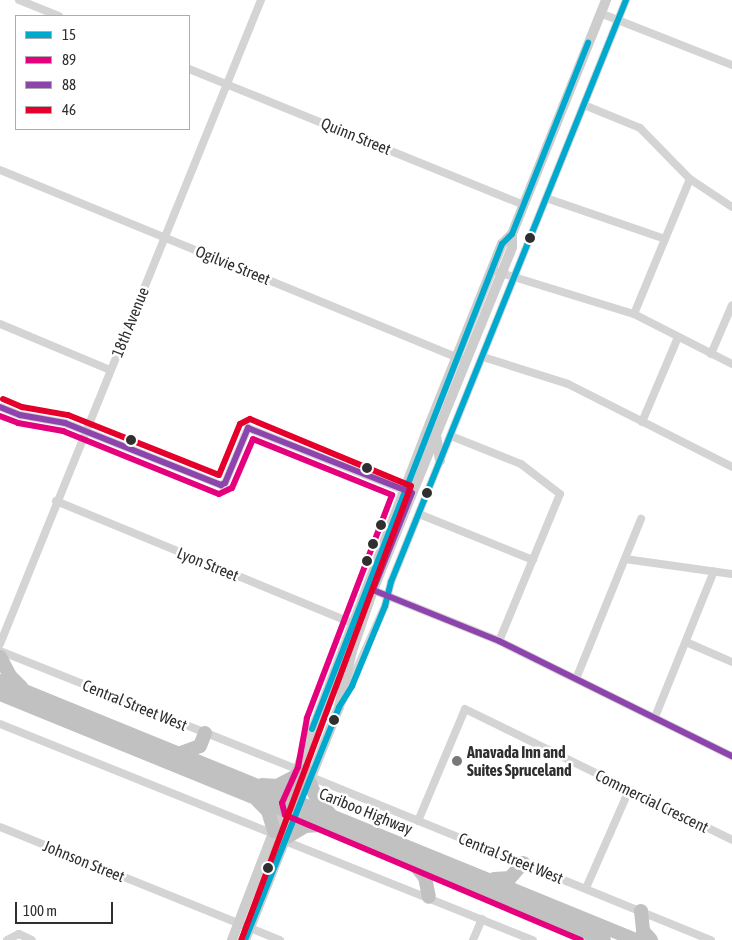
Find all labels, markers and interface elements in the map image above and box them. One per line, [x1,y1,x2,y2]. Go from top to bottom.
legend [15,15,190,130]
text: 15 [62,26,76,43]
text: 89 [62,51,76,68]
text: 88 [62,76,76,93]
text: 46 [62,101,76,118]
street label: Quinn Street [318,113,394,159]
unlabelled marker [525,233,535,243]
street label: Ogilvie Street [193,241,273,289]
street label: 18th Avenue [107,284,153,360]
unlabelled marker [126,435,136,445]
unlabelled marker [362,463,372,473]
unlabelled marker [422,488,432,498]
unlabelled marker [376,520,386,530]
unlabelled marker [368,539,378,549]
street label: Lyon Street [174,543,242,585]
unlabelled marker [362,556,372,566]
street label: Central Street West [80,675,190,735]
unlabelled marker [329,715,339,725]
place label: Anavada Inn and Suites Spruceland [467,742,572,780]
marker: Anavada Inn and Suites Spruceland [451,755,463,767]
street label: Commercial Crescent [592,765,712,837]
street label: Cariboo Highway [317,784,415,838]
street label: Central Street West [456,828,566,888]
street label: Johnson Street [40,836,128,886]
unlabelled marker [263,863,273,873]
scale bar [18,892,115,924]
text: 100 m [23,902,57,919]

